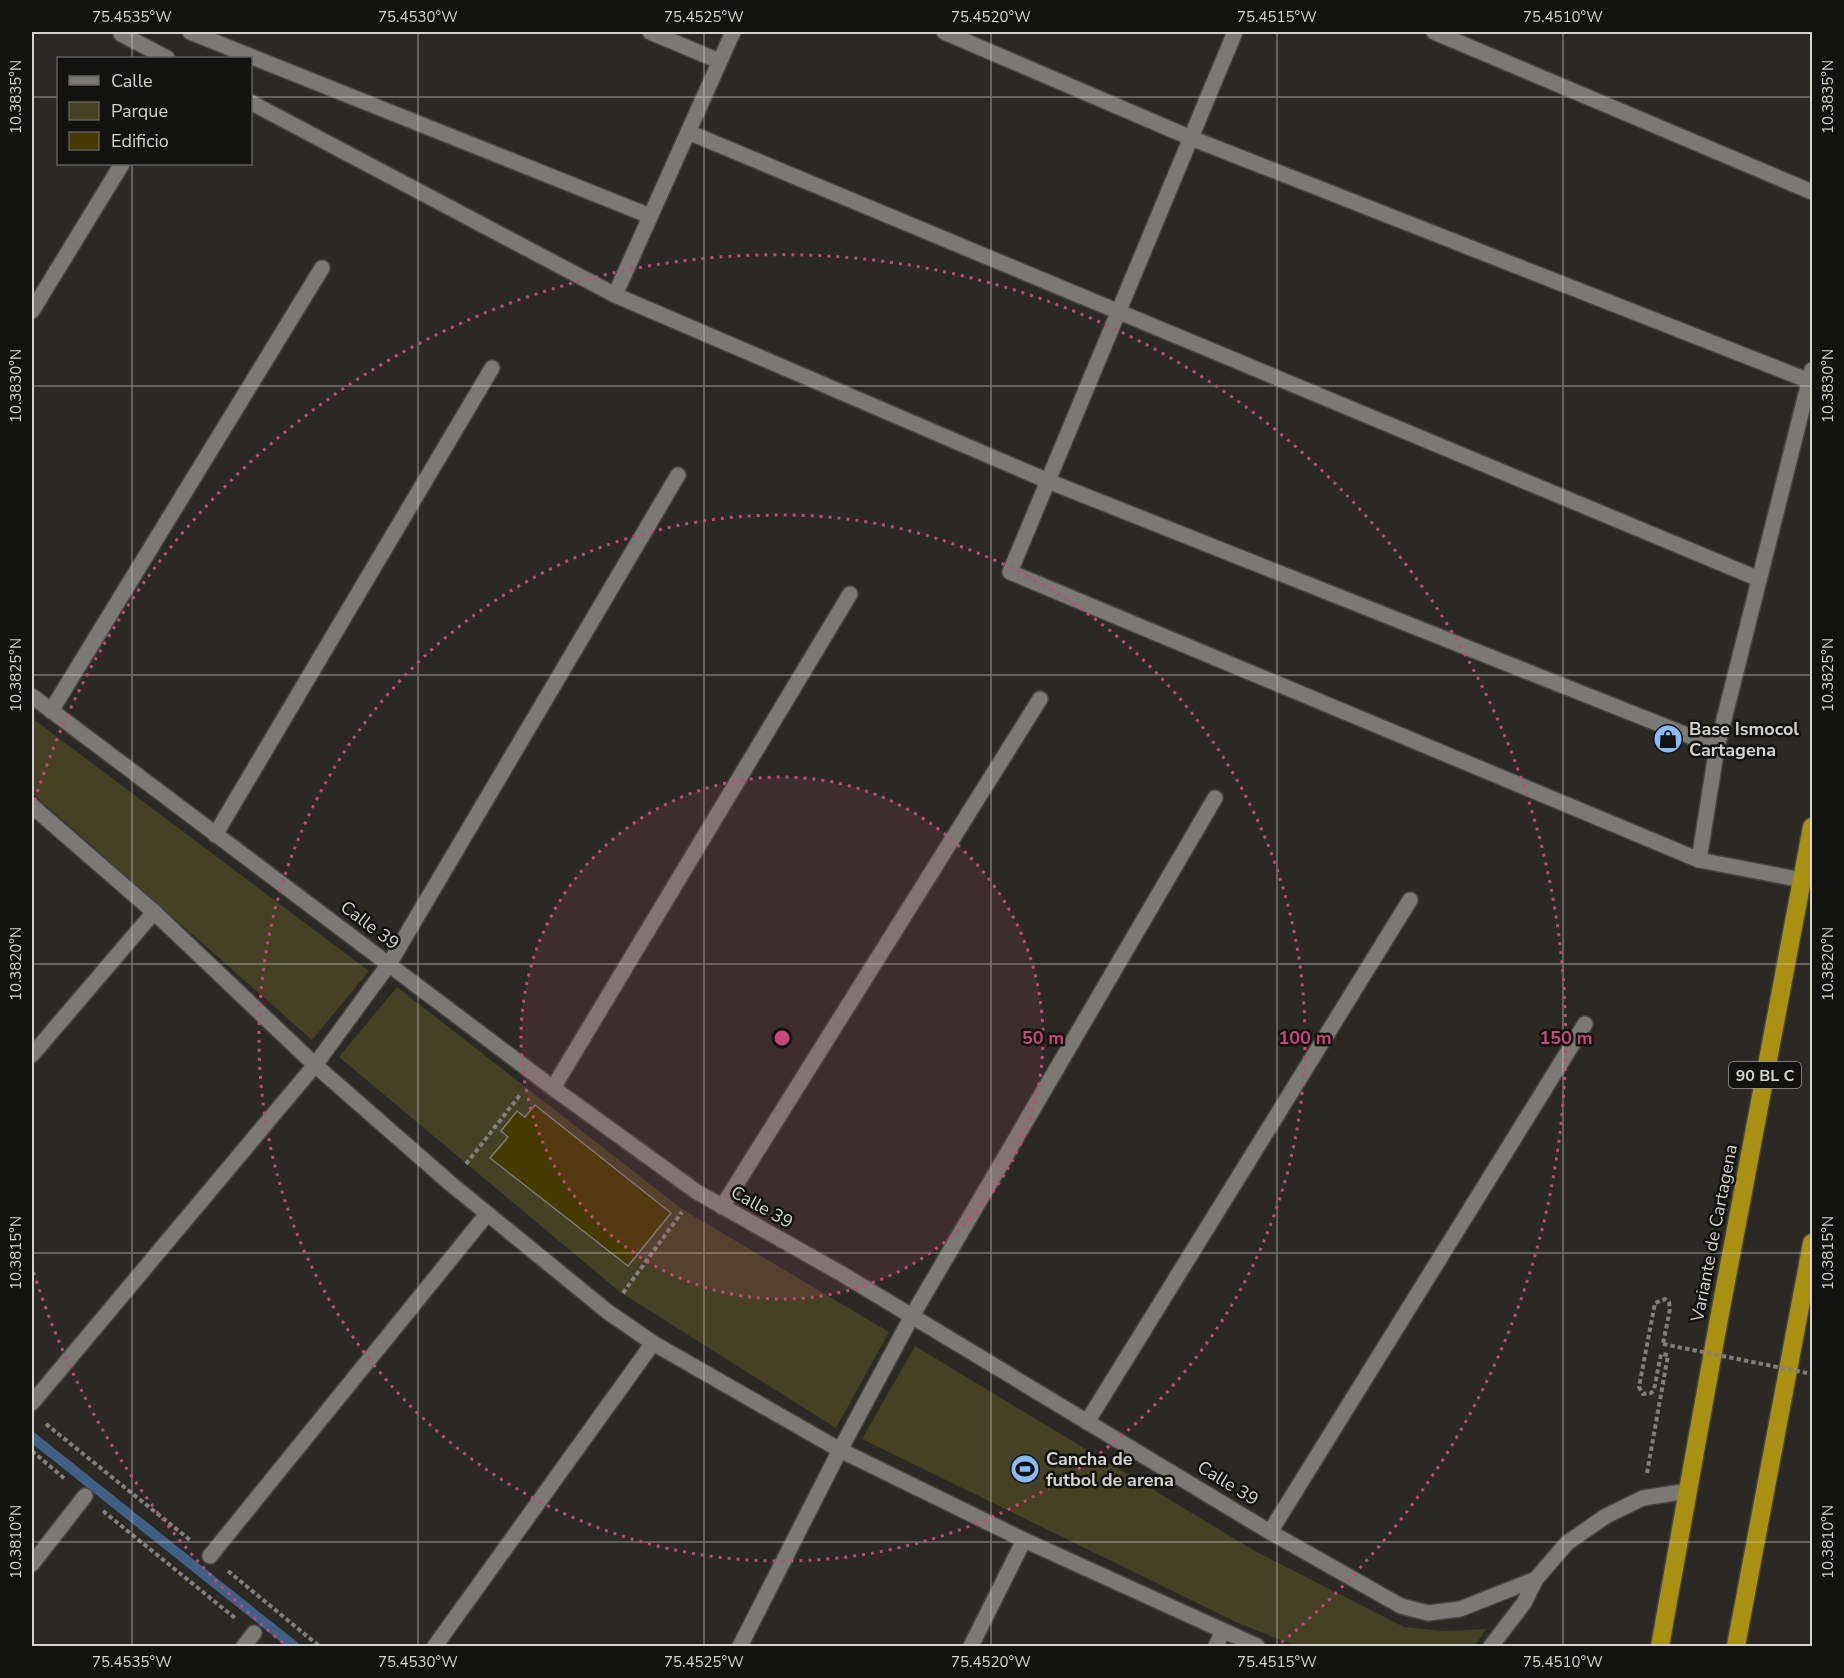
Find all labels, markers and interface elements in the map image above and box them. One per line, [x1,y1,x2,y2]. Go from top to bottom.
text: 75.4535°W [92,7,172,27]
text: 75.4530°W [378,7,458,27]
text: 75.4525°W [664,7,744,27]
text: 75.4520°W [951,7,1031,27]
text: 75.4515°W [1237,7,1317,27]
text: 75.4510°W [1523,7,1603,27]
legend [57,57,252,165]
text: 10.3835°N [6,60,26,134]
text: 10.3835°N [1818,60,1838,134]
text: Calle [111,69,153,93]
text: Parque [111,99,168,123]
text: Edificio [111,129,169,153]
text: 10.3830°N [6,349,26,423]
text: 10.3830°N [1818,349,1838,423]
text: 10.3825°N [6,638,26,712]
text: 10.3825°N [1818,638,1838,712]
place label: Base Ismocol Cartagena [1689,717,1799,762]
shop icon: Base Ismocol Cartagena [1652,723,1684,755]
street label: Calle 39 [336,895,404,955]
text: 10.3820°N [6,927,26,1001]
text: 10.3820°N [1818,927,1838,1001]
text: 50 m [1022,1026,1064,1050]
text: 100 m [1278,1026,1332,1050]
text: 150 m [1539,1026,1593,1050]
centre of rings [772,1028,792,1048]
road number: 90 BL C [1729,1062,1801,1088]
street label: Variante de Cartagena [1685,1142,1743,1325]
street label: Calle 39 [727,1180,797,1234]
text: 10.3815°N [6,1216,26,1290]
text: 10.3815°N [1818,1216,1838,1290]
place label: Cancha de futbol de arena [1046,1447,1174,1492]
sports icon: Cancha de futbol de arena [1009,1453,1041,1485]
street label: Calle 39 [1193,1455,1263,1511]
text: 10.3810°N [6,1505,26,1579]
text: 10.3810°N [1818,1505,1838,1579]
text: 75.4535°W [92,1652,172,1672]
text: 75.4530°W [378,1652,458,1672]
text: 75.4525°W [664,1652,744,1672]
text: 75.4520°W [951,1652,1031,1672]
text: 75.4515°W [1237,1652,1317,1672]
text: 75.4510°W [1523,1652,1603,1672]

